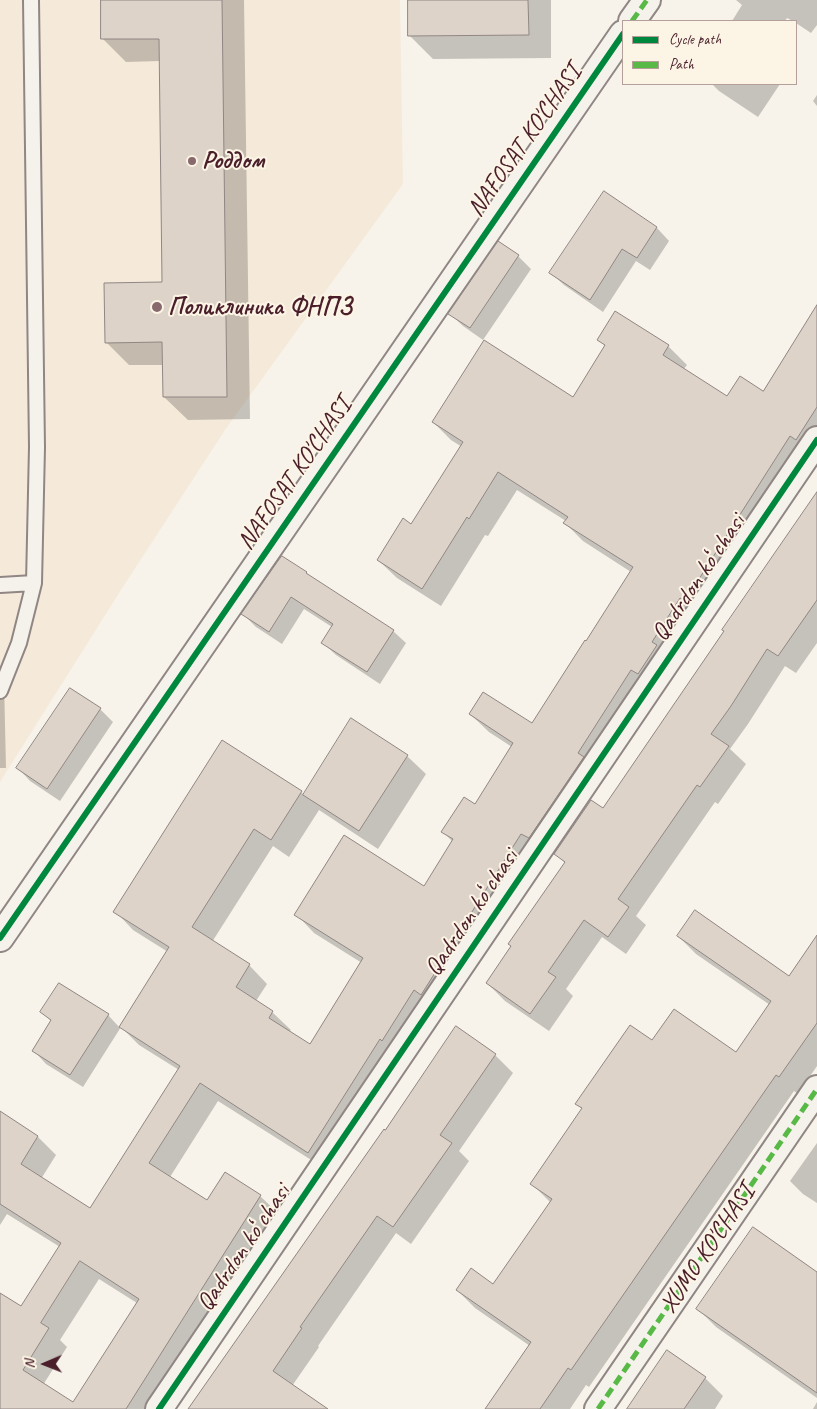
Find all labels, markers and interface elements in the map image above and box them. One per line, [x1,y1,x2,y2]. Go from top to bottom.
legend [622,20,797,85]
text: Cycle path [669,30,721,49]
text: Path [669,55,694,74]
street label: NAFOSAT KO'CHASI [461,59,589,223]
place label: Роддом [202,146,264,176]
marker: Роддом [186,155,198,167]
place label: Поликлиника ФНПЗ [168,292,352,322]
marker: Поликлиника ФНПЗ [150,300,164,314]
street label: NAFOSAT KO'CHASI [231,392,359,556]
street label: Qadrdon koʻchasi [646,509,752,647]
street label: Qadrdon koʻchasi [419,844,525,982]
street label: Qadrdon koʻchasi [191,1179,297,1317]
street label: XUMO KO'CHASI [654,1179,762,1319]
north arrow [20,1339,70,1389]
text: N [21,1360,38,1369]

